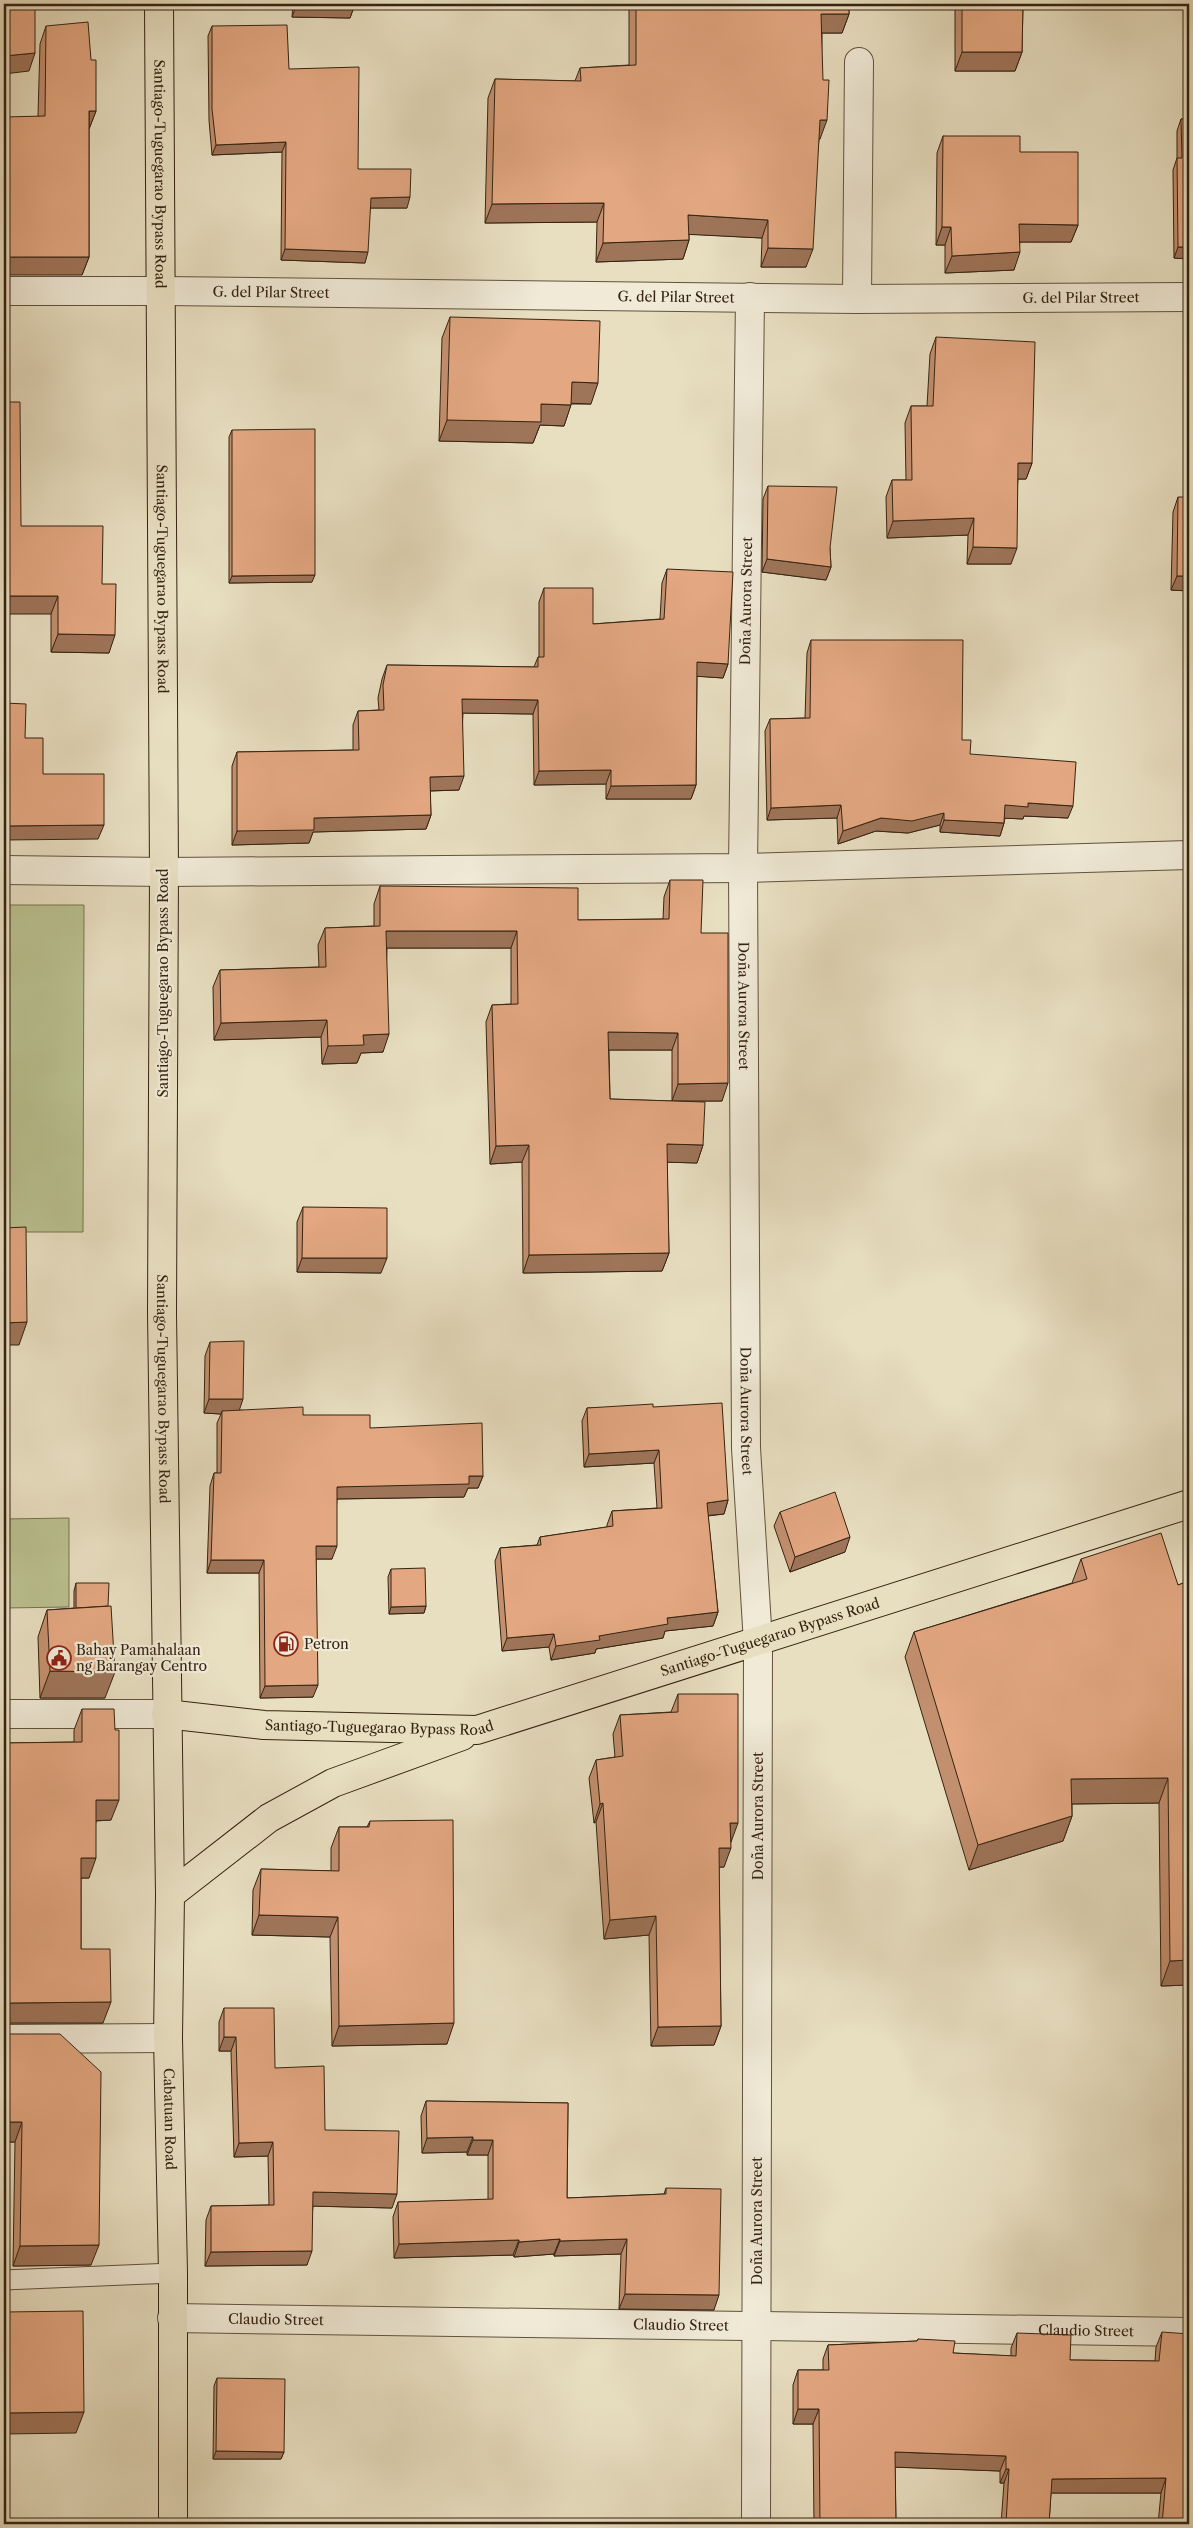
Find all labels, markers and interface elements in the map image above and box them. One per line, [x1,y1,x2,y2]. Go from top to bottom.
street label: Santiago-Tuguegarao Bypass Road [150,59,170,289]
street label: G. del Pilar Street [212,283,330,302]
street label: G. del Pilar Street [617,287,735,307]
street label: G. del Pilar Street [1022,288,1140,307]
street label: Santiago-Tuguegarao Bypass Road [153,464,172,694]
street label: Doña Aurora Street [736,537,756,665]
street label: Santiago-Tuguegarao Bypass Road [154,868,172,1098]
street label: Doña Aurora Street [734,942,753,1070]
street label: Santiago-Tuguegarao Bypass Road [153,1274,174,1504]
street label: Doña Aurora Street [736,1347,757,1476]
street label: Santiago-Tuguegarao Bypass Road [658,1594,882,1680]
fuel station icon: Petron [273,1631,299,1657]
place label: Petron [304,1635,349,1653]
place label: Bahay Pamahalaan ng Barangay Centro [76,1641,207,1675]
public building icon: Bahay Pamahalaan ng Barangay Centro [46,1645,72,1671]
street label: Santiago-Tuguegarao Bypass Road [265,1716,496,1739]
street label: Doña Aurora Street [749,1752,767,1880]
street label: Cabatuan Road [160,2068,180,2171]
street label: Doña Aurora Street [748,2157,766,2285]
street label: Claudio Street [228,2310,324,2329]
street label: Claudio Street [633,2315,729,2335]
street label: Claudio Street [1038,2321,1134,2340]

